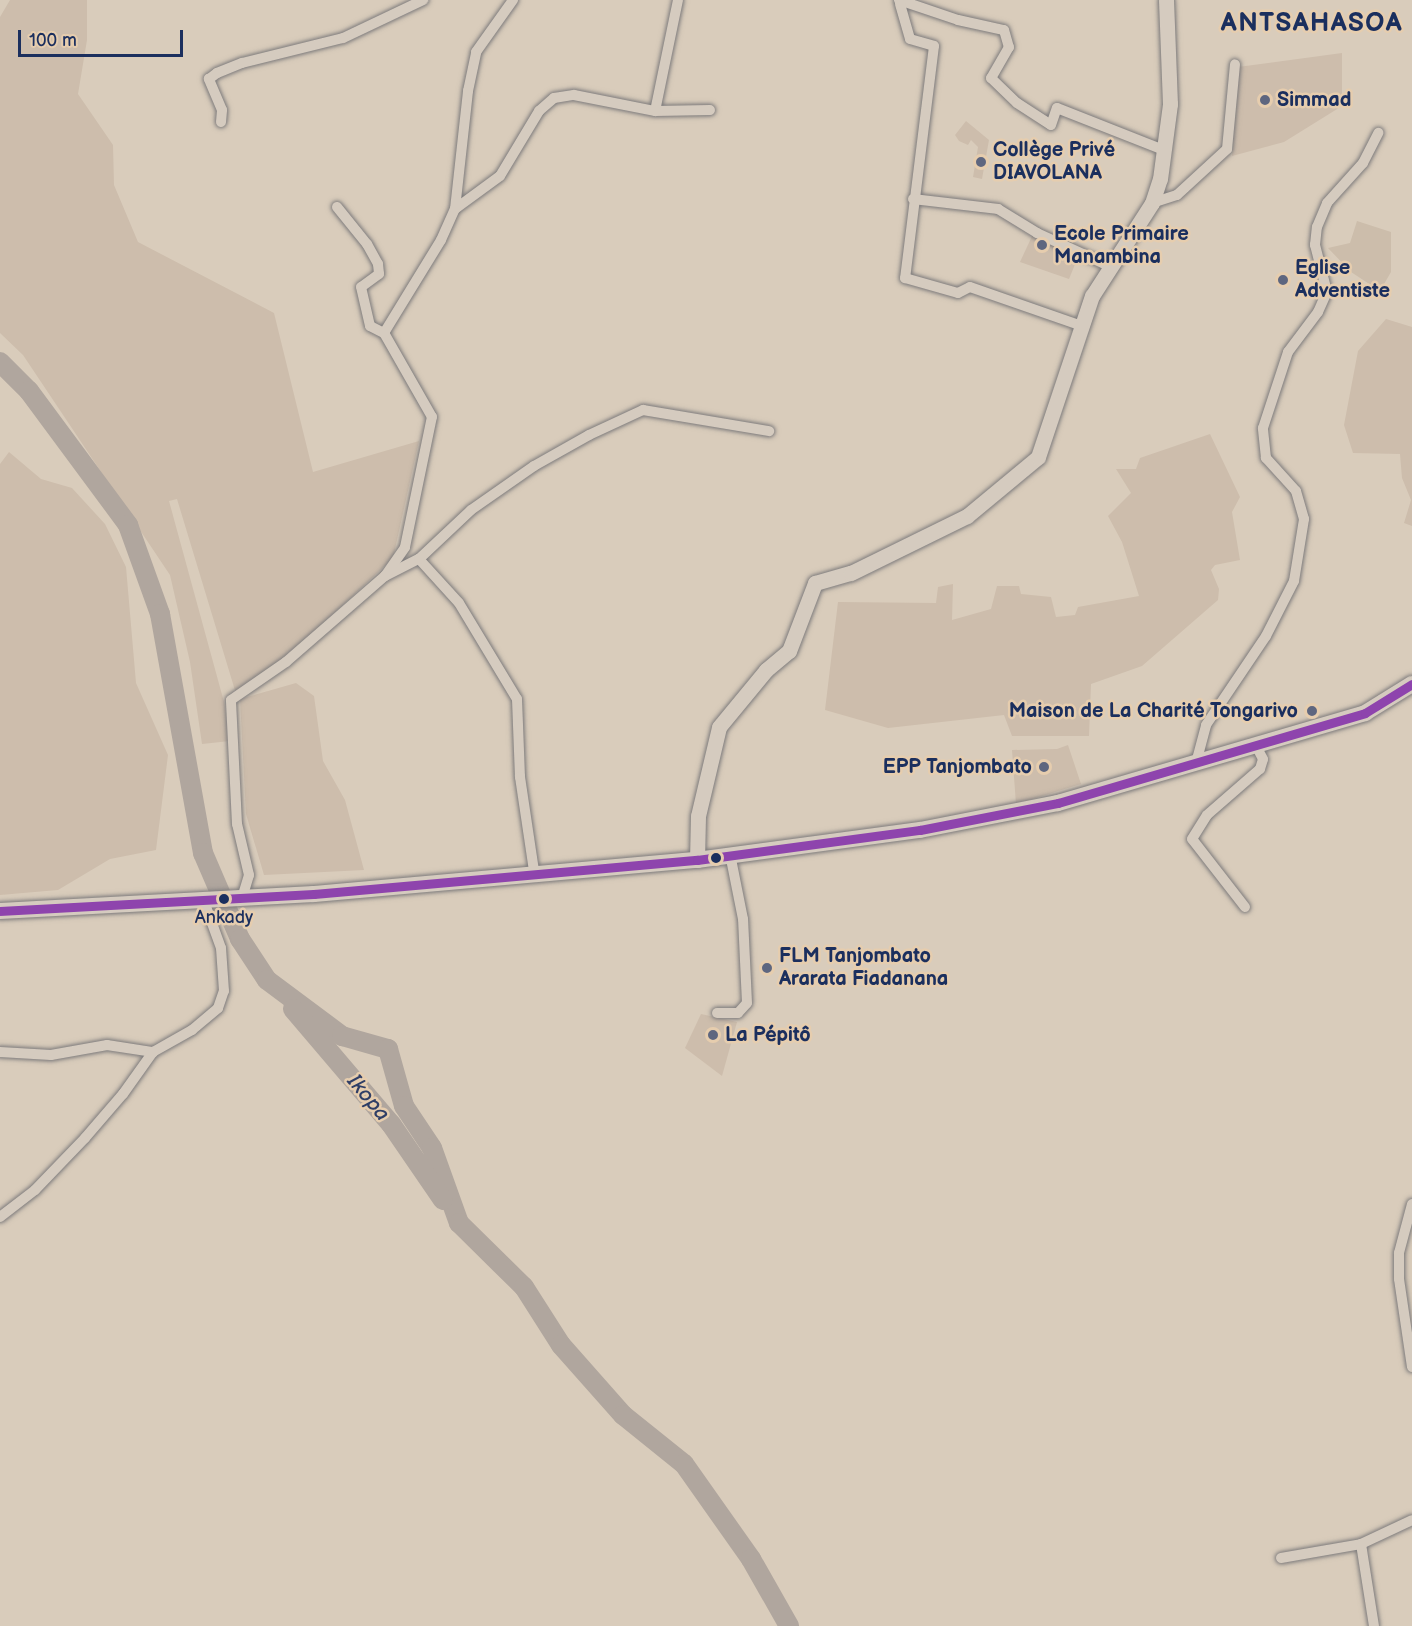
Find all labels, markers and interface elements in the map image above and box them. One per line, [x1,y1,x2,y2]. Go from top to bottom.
district label: ANTSAHASOA [1221,8,1403,40]
scale bar [21,18,186,56]
text: 100 m [29,30,77,51]
place label: Simmad [1277,88,1351,112]
marker: Simmad [1258,93,1272,107]
place label: Collège Privé DIAVOLANA [993,138,1115,185]
marker: Collège Privé DIAVOLANA [974,155,988,169]
place label: Ecole Primaire Manambina [1054,222,1189,269]
marker: Ecole Primaire Manambina [1035,238,1049,252]
place label: Eglise Adventiste [1295,256,1390,303]
marker: Eglise Adventiste [1276,273,1290,287]
place label: Maison de La Charité Tongarivo [1009,699,1298,723]
marker: Maison de La Charité Tongarivo [1303,702,1321,720]
place label: EPP Tanjombato [883,755,1032,779]
marker: EPP Tanjombato [1037,760,1051,774]
unlabelled marker [710,852,722,864]
marker: Ankady [218,893,230,905]
place label: Ankady [195,907,253,929]
place label: FLM Tanjombato Ararata Fiadanana [779,945,948,992]
marker: FLM Tanjombato Ararata Fiadanana [760,961,774,975]
place label: La Pépitô [725,1023,811,1047]
marker: La Pépitô [706,1028,720,1042]
water label: Ikopa [341,1070,395,1126]

